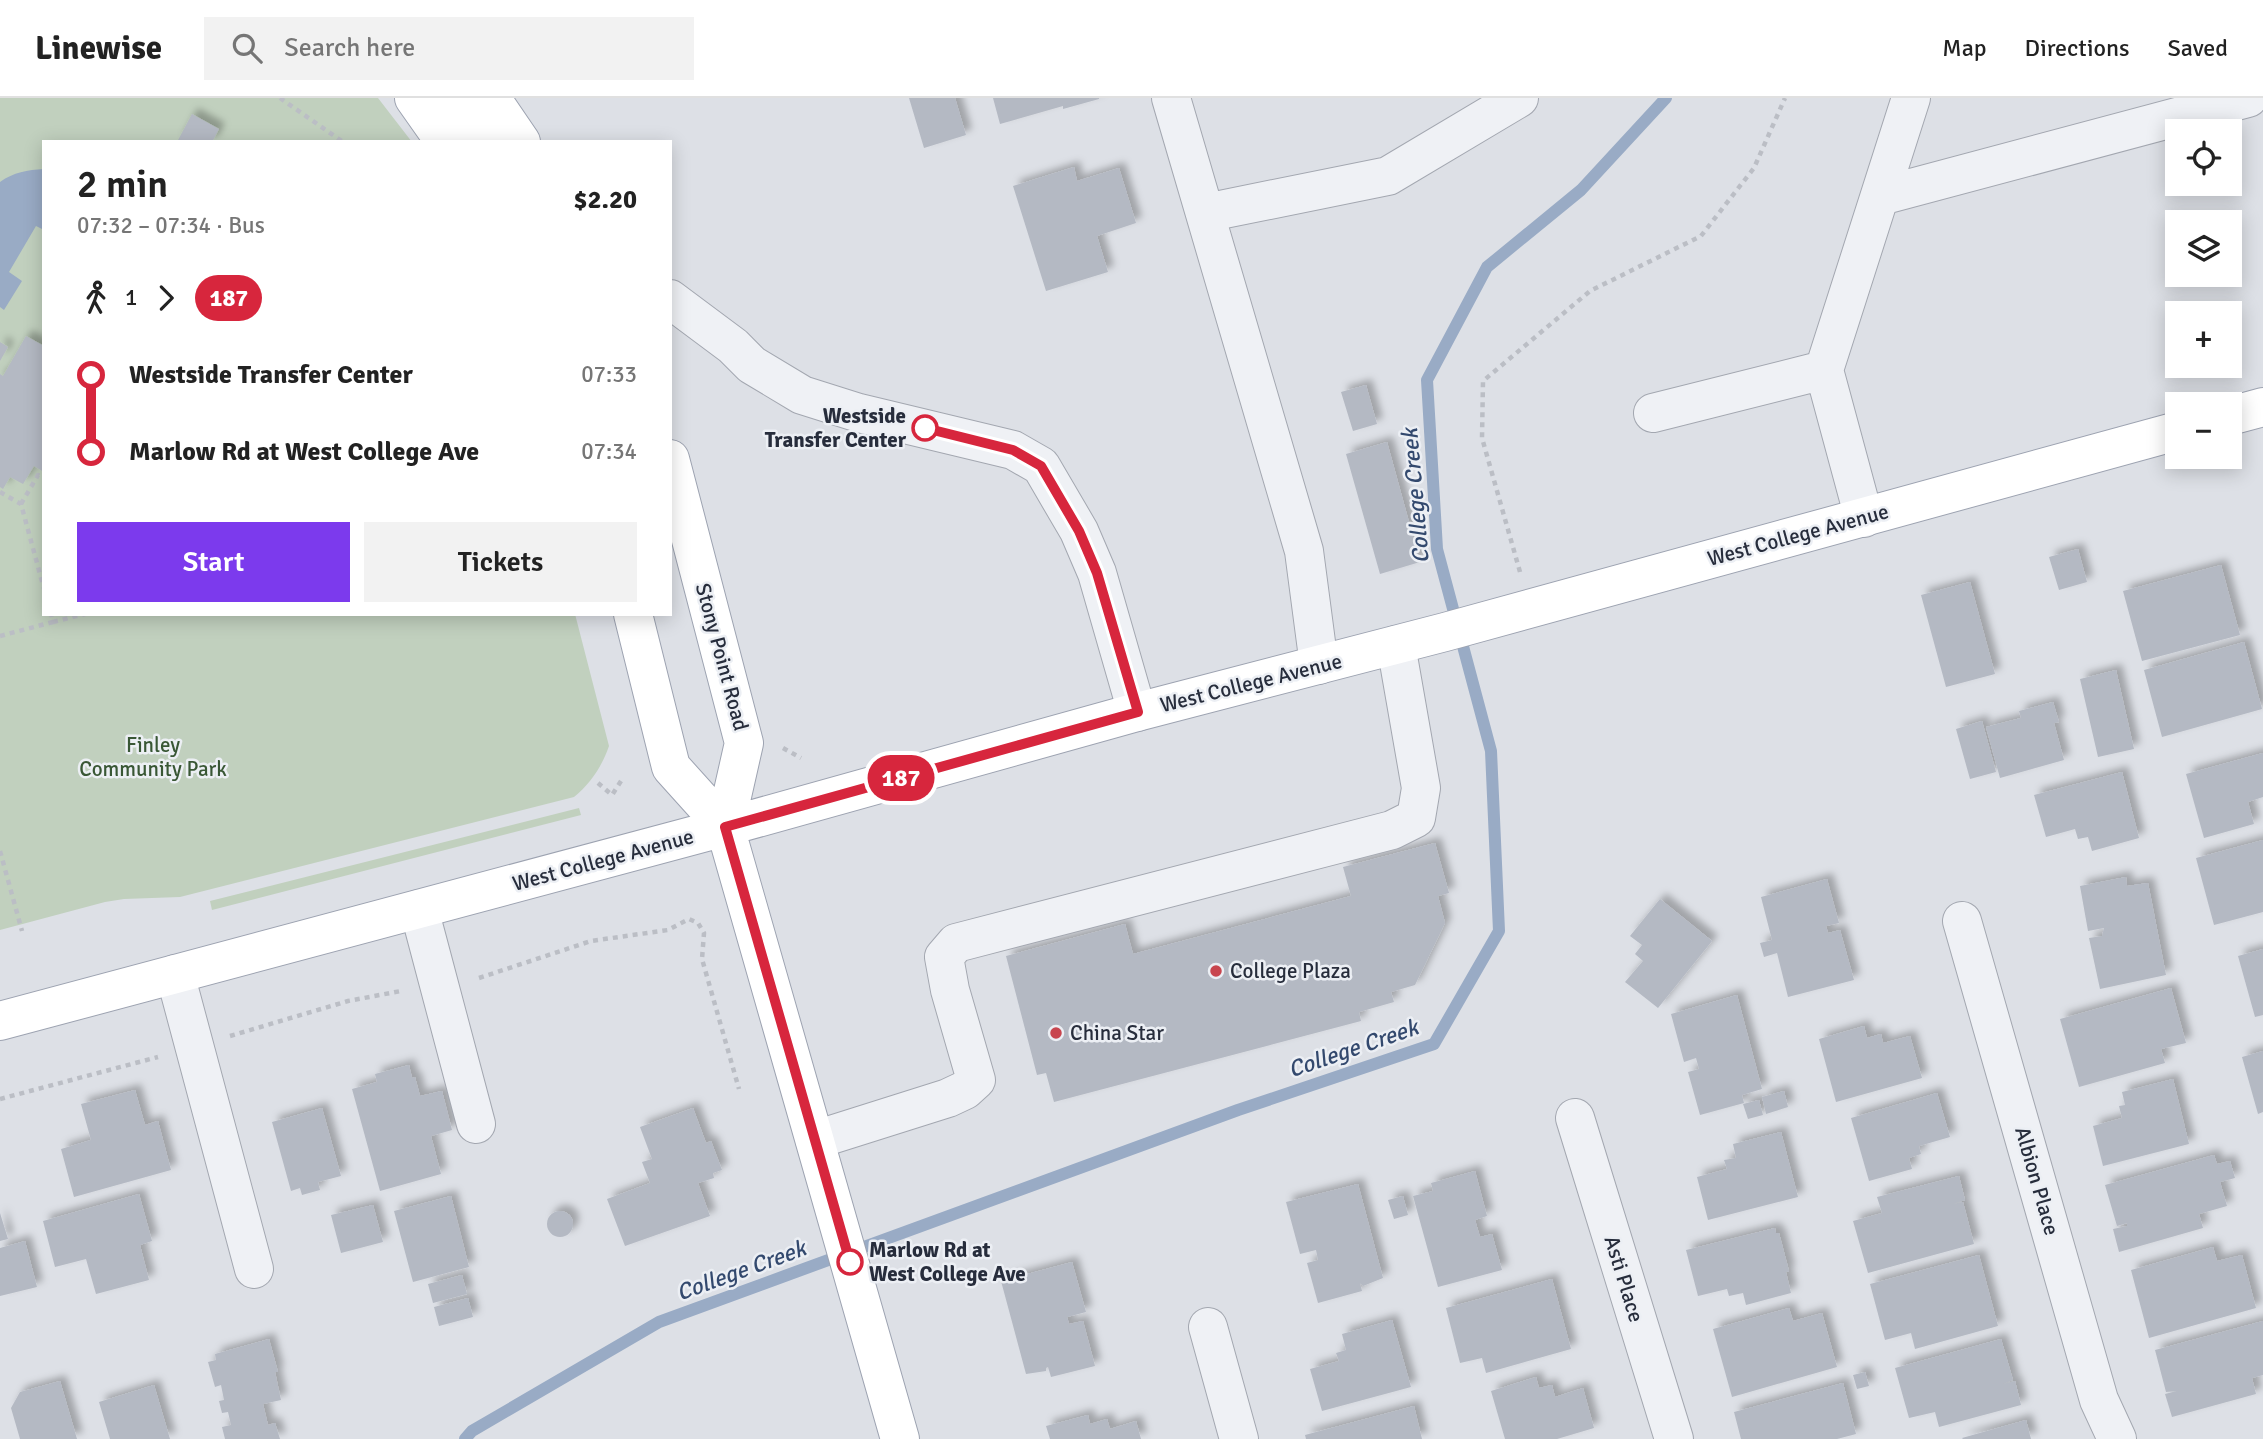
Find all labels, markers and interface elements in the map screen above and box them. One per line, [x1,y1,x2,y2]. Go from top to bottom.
search box [204,17,694,80]
text: Linewise [35,28,162,69]
icon: search [228,29,266,67]
text: Search here [284,32,415,64]
text: Map [1942,33,1987,63]
text: Directions [2025,33,2130,63]
text: Saved [2168,33,2228,63]
map controls [2165,119,2242,469]
button: locate [2165,119,2242,196]
text: 2 min [77,161,168,208]
text: $2.20 [573,184,637,216]
button: layers [2165,210,2242,287]
text: 07:32 – 07:34 · Bus [77,211,265,240]
icon: walk [77,279,115,317]
icon: forward [147,279,185,317]
text: 1 [125,283,137,312]
text: 187 [209,283,248,313]
button: + [2165,301,2242,378]
text: Westside Transfer Center [129,359,413,391]
text: 07:33 [581,360,637,389]
button: − [2165,392,2242,469]
place label: Westside Transfer Center [765,403,907,453]
marker: Westside Transfer Center [912,415,938,441]
water label: College Creek [1395,425,1436,565]
text: Marlow Rd at West College Ave [129,436,479,468]
text: 07:34 [581,437,637,466]
street label: West College Avenue [1705,498,1891,572]
button: Start [77,522,350,602]
button: Tickets [364,522,637,602]
street label: Stony Point Road [690,580,754,734]
street label: West College Avenue [1157,648,1345,718]
park label: Finley Community Park [79,732,227,782]
line badge: 187 [861,755,941,801]
text: 187 [882,763,920,793]
street label: West College Avenue [510,823,696,897]
place label: College Plaza [1230,958,1351,984]
marker: College Plaza [1208,963,1224,979]
water label: College Creek [1284,1012,1424,1084]
place label: China Star [1070,1020,1164,1046]
marker: China Star [1048,1025,1064,1041]
street label: Albion Place [2009,1124,2065,1238]
water label: College Creek [673,1233,812,1307]
street label: Asti Place [1599,1233,1649,1325]
place label: Marlow Rd at West College Ave [869,1237,1026,1287]
marker: Marlow Rd at West College Ave [837,1249,863,1275]

